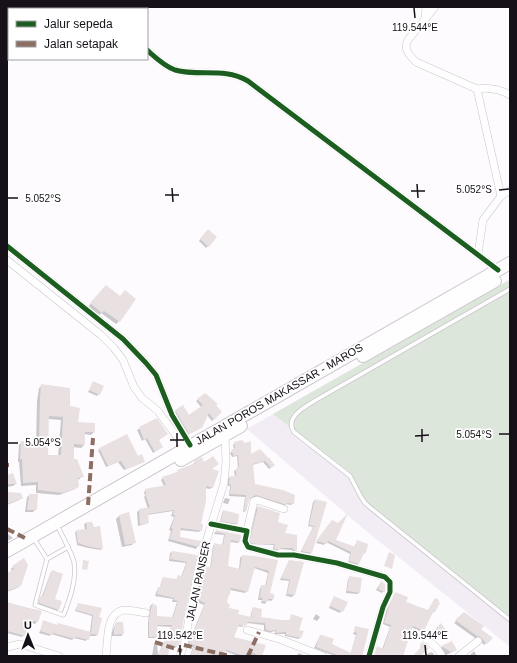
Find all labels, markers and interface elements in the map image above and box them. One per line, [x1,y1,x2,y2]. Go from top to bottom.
legend [8,8,148,60]
text: Jalur sepeda [44,17,113,31]
text: 119.544°E [392,22,438,33]
text: Jalan setapak [44,37,119,51]
text: 5.052°S [456,184,492,195]
text: 5.052°S [25,193,61,204]
street label: JALAN POROS MAKASSAR - MAROS [193,341,365,447]
text: 5.054°S [456,429,492,440]
text: 5.054°S [25,437,61,448]
street label: JALAN PANSER [184,540,212,622]
north arrow [8,615,48,655]
text: U [24,619,32,631]
text: 119.542°E [157,630,203,641]
text: 119.544°E [402,630,448,641]

